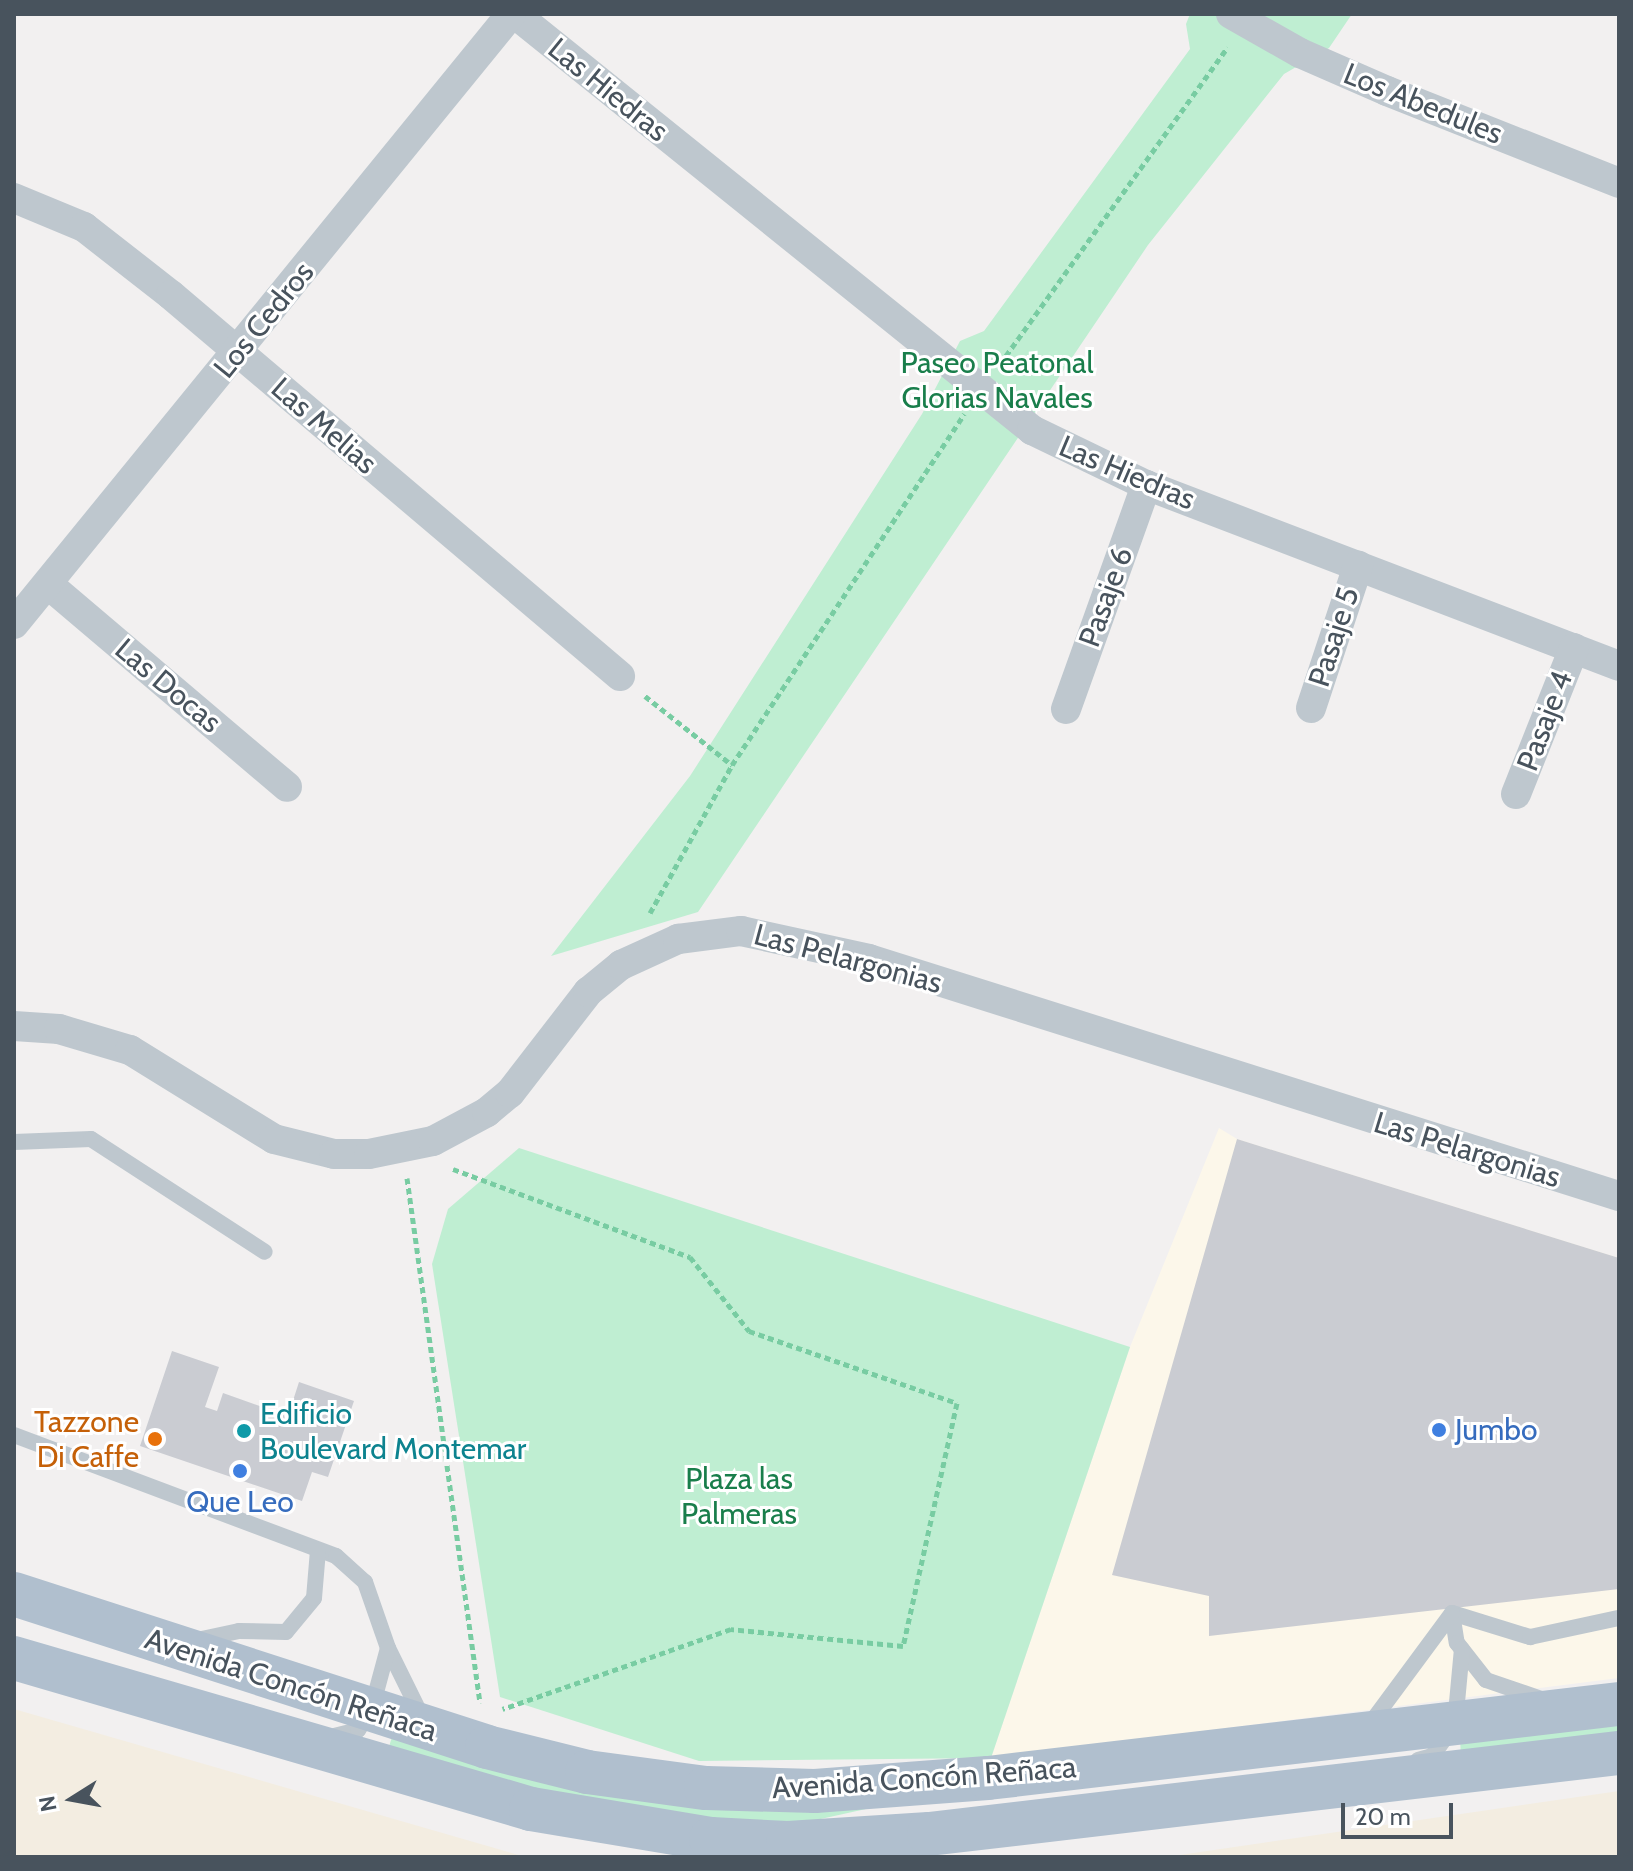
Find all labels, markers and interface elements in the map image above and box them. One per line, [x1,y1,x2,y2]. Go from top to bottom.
street label: Las Hiedras [541,31,675,149]
street label: Los Abedules [1338,56,1508,152]
street label: Los Cedros [206,255,322,385]
park label: Paseo Peatonal Glorias Navales [900,345,1094,416]
street label: Las Melias [264,370,384,482]
street label: Las Hiedras [1054,428,1200,518]
street label: Pasaje 6 [1071,542,1141,652]
street label: Pasaje 5 [1301,583,1367,691]
street label: Las Docas [108,631,228,741]
street label: Pasaje 4 [1510,666,1580,776]
street label: Las Pelargonias [750,917,946,1001]
street label: Las Pelargonias [1370,1105,1564,1195]
place label: Edificio Boulevard Montemar [260,1396,526,1466]
place label: Tazzone Di Caffe [34,1404,139,1474]
place label: Jumbo [1455,1412,1537,1448]
marker: Jumbo [1430,1421,1448,1439]
marker: Edificio Boulevard Montemar [235,1422,253,1440]
marker: Tazzone Di Caffe [146,1430,164,1448]
park label: Plaza las Palmeras [681,1461,797,1532]
marker: Que Leo [231,1462,249,1480]
place label: Que Leo [186,1484,294,1520]
street label: Avenida Concón Reñaca [140,1621,442,1749]
street label: Avenida Concón Reñaca [771,1749,1077,1807]
north arrow [32,1759,112,1839]
scale bar [1345,1787,1457,1837]
text: N [33,1793,63,1814]
text: 20 m [1355,1802,1411,1831]

